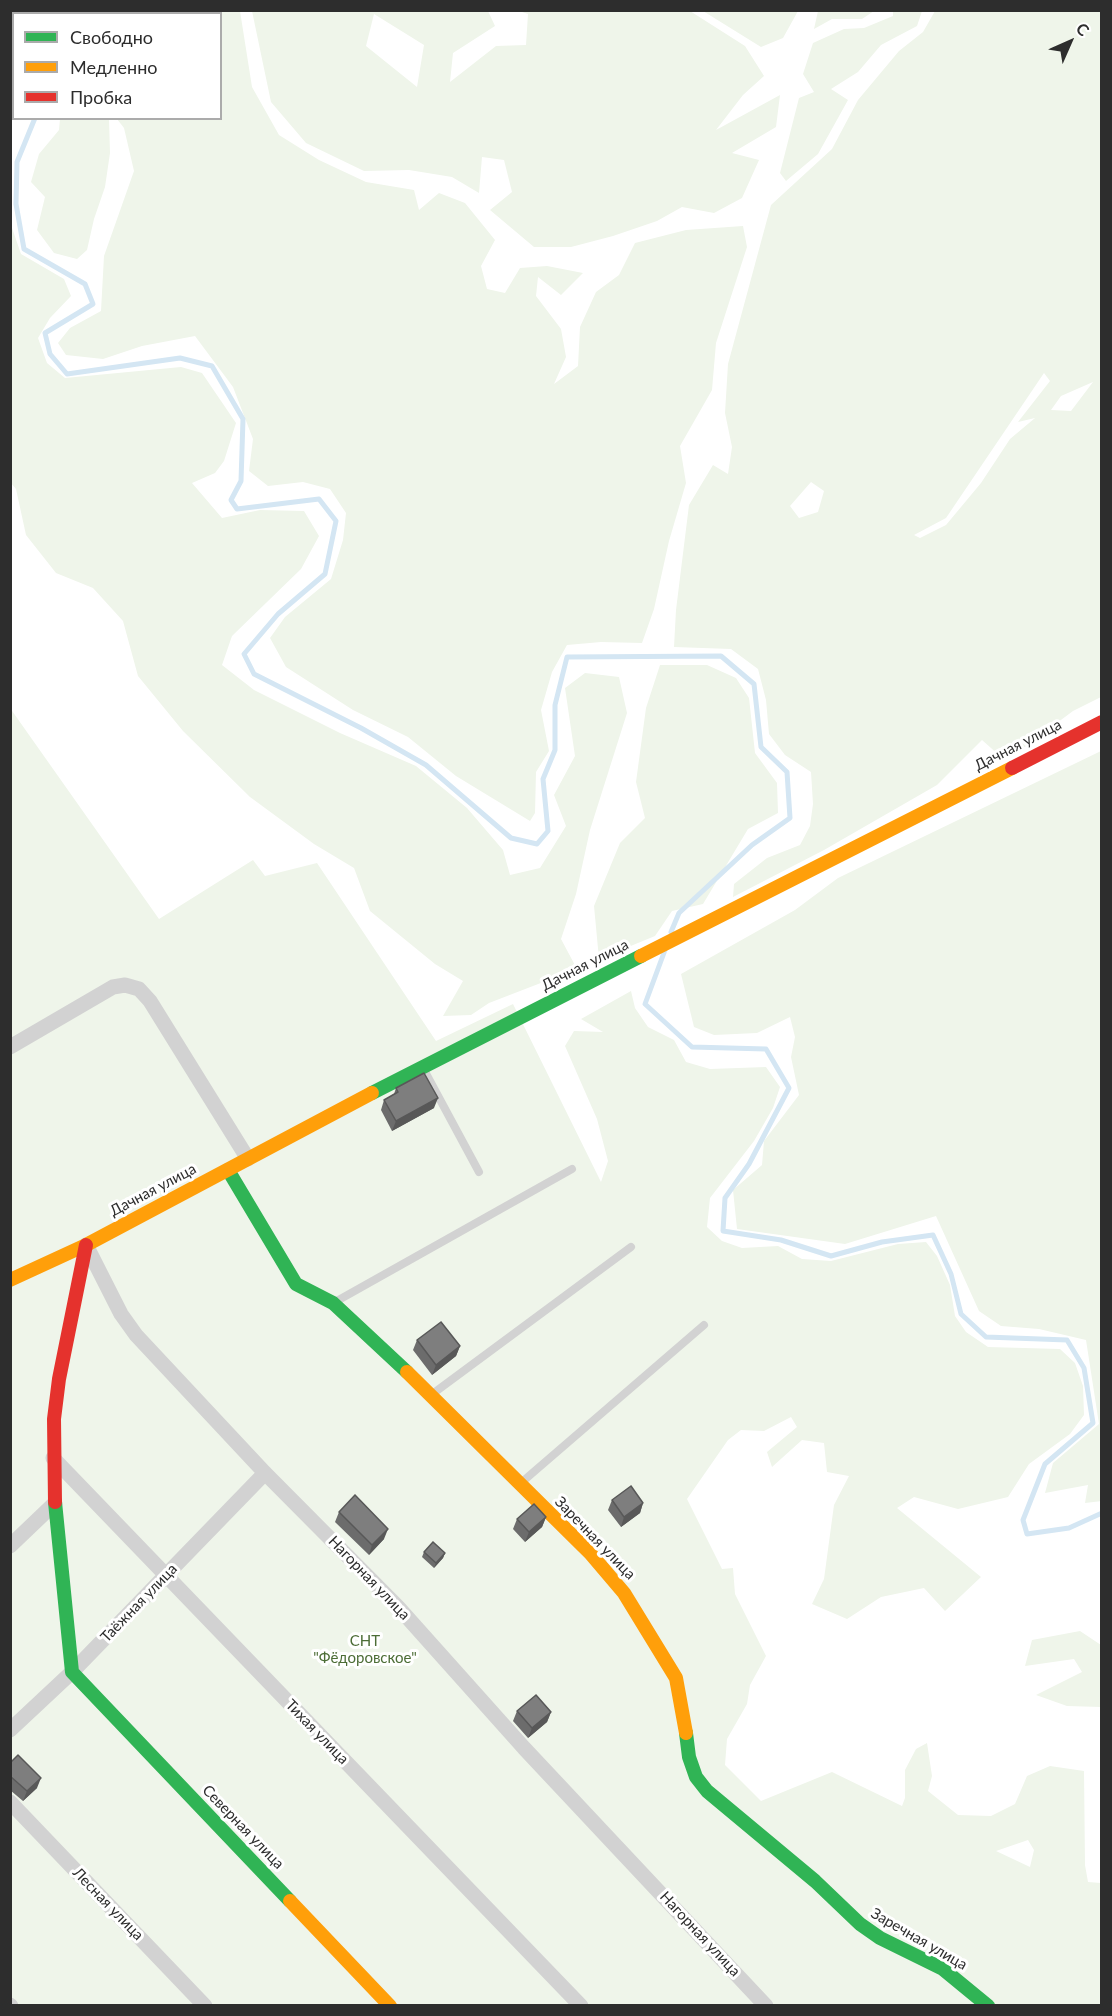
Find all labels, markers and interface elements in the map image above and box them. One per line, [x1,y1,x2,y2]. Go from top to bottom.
legend [12,12,222,120]
north arrow [1040,12,1100,72]
text: С [1073,18,1094,39]
text: Свободно [70,26,153,48]
text: Медленно [70,56,158,78]
text: Пробка [70,86,132,108]
street label: Дачная улица [972,715,1064,775]
street label: Дачная улица [539,935,631,995]
street label: Дачная улица [107,1160,199,1220]
street label: Заречная улица [551,1493,639,1583]
street label: Нагорная улица [324,1532,414,1624]
street label: Таёжная улица [97,1560,181,1646]
park label: СНТ "Фёдоровское" [313,1632,417,1667]
street label: Тихая улица [282,1696,352,1768]
street label: Северная улица [198,1781,288,1873]
street label: Лесная улица [69,1864,147,1944]
street label: Нагорная улица [656,1888,744,1980]
street label: Заречная улица [868,1904,970,1974]

